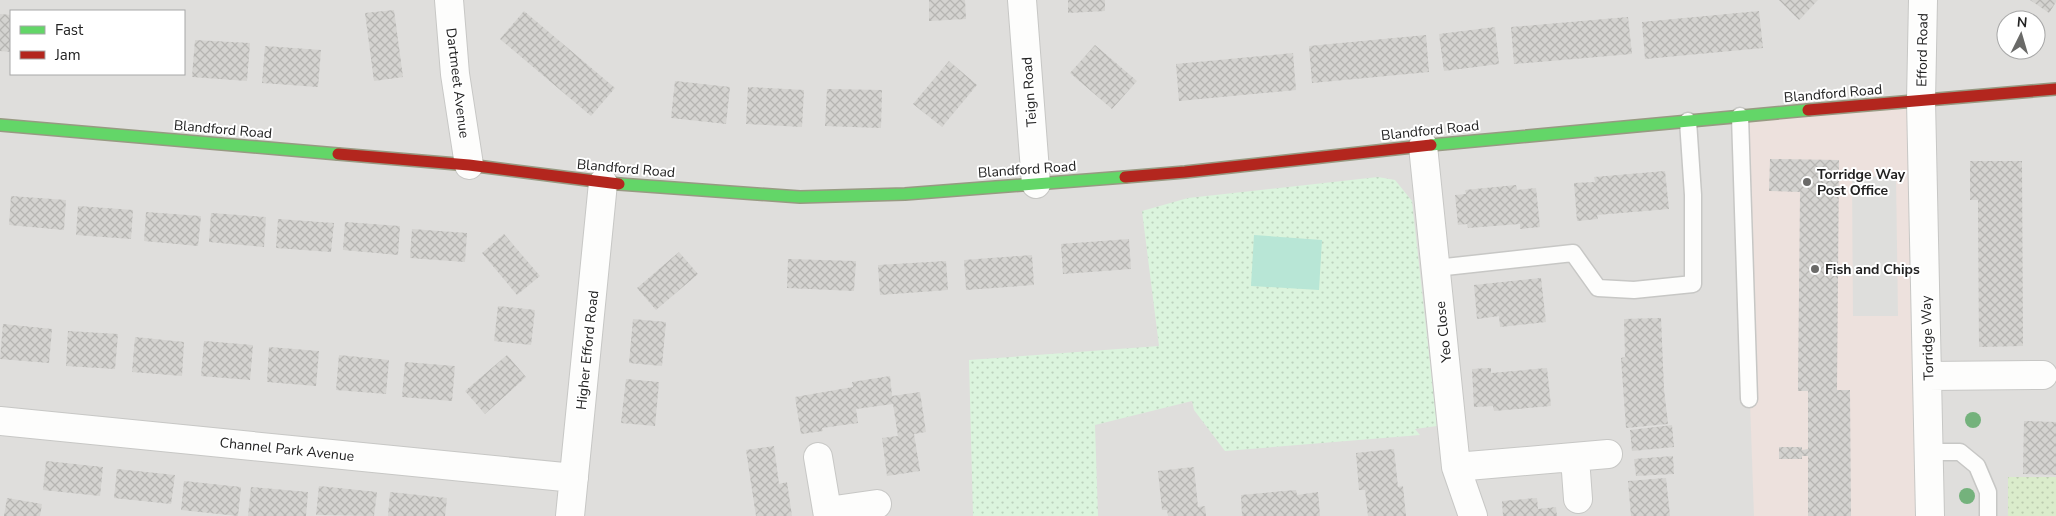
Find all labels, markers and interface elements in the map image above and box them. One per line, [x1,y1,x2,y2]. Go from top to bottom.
legend [10,10,185,75]
north arrow [1996,10,2046,60]
street label: Efford Road [1912,13,1933,87]
text: N [2016,13,2028,32]
text: Fast [55,20,84,40]
street label: Dartmeet Avenue [441,27,474,139]
text: Jam [54,45,81,65]
street label: Teign Road [1018,56,1041,128]
street label: Blandford Road [1783,80,1883,107]
street label: Blandford Road [173,116,273,143]
street label: Blandford Road [1380,116,1480,145]
street label: Blandford Road [576,155,676,182]
street label: Blandford Road [977,157,1077,182]
place label: Torridge Way Post Office [1817,165,1906,200]
marker: Torridge Way Post Office [1801,176,1813,188]
place label: Fish and Chips [1825,260,1920,279]
marker: Fish and Chips [1809,263,1821,275]
street label: Higher Efford Road [572,289,603,411]
street label: Torridge Way [1916,294,1938,381]
street label: Yeo Close [1431,300,1456,365]
street label: Channel Park Avenue [219,433,355,466]

